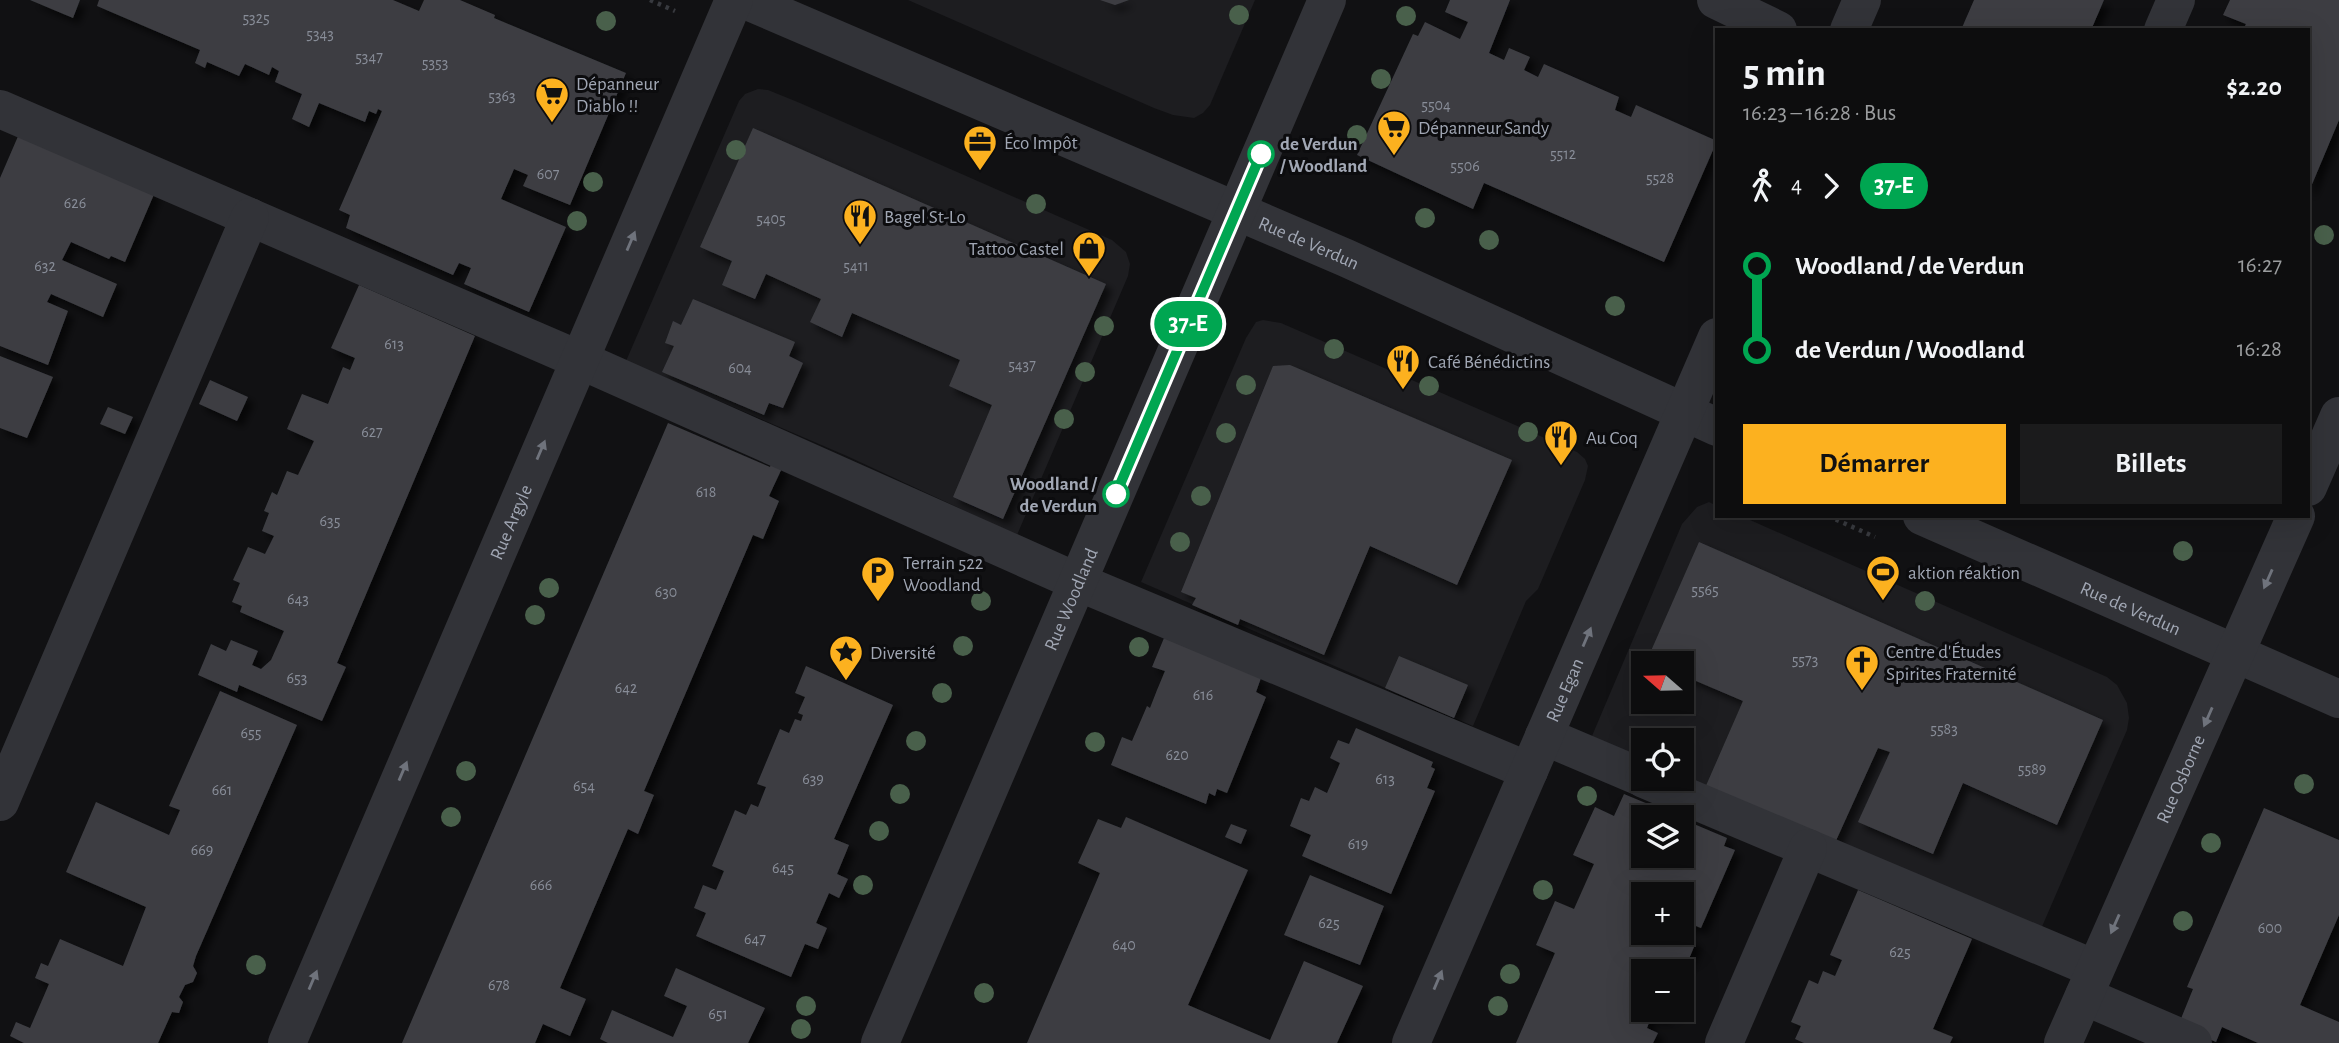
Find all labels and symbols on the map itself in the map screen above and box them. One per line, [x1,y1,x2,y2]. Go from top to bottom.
house number: 5325 [242,10,270,26]
house number: 5343 [306,26,334,42]
house number: 5347 [355,49,383,65]
house number: 5353 [422,55,448,71]
supermarket icon: Dépanneur Diablo !! [533,75,571,124]
place label: Dépanneur Diablo !! [576,75,659,116]
house number: 5363 [488,88,516,104]
house number: 5504 [1421,97,1451,113]
supermarket icon: Dépanneur Sandy [1375,108,1413,157]
place label: Dépanneur Sandy [1418,119,1549,138]
office icon: Éco Impôt [961,123,999,172]
place label: Éco Impôt [1004,132,1078,153]
place label: de Verdun / Woodland [1279,135,1367,176]
marker: de Verdun / Woodland [1248,141,1274,167]
house number: 5512 [1550,146,1576,162]
house number: 5506 [1450,158,1480,174]
house number: 607 [537,166,560,182]
house number: 5528 [1646,170,1674,186]
house number: 626 [64,195,86,211]
restaurant icon: Bagel St-Lo [841,197,879,246]
place label: Bagel St-Lo [884,208,966,227]
house number: 5405 [756,211,786,227]
street label: Rue de Verdun [1256,214,1362,274]
shop icon: Tattoo Castel [1070,229,1108,278]
one-way arrow [626,230,637,251]
place label: Tattoo Castel [969,240,1064,259]
house number: 632 [34,258,56,274]
house number: 5411 [843,258,869,274]
line badge: 37-E [1139,301,1237,347]
house number: 613 [384,336,404,352]
restaurant icon: Café Bénédictins [1384,342,1422,391]
place label: Café Bénédictins [1428,353,1550,372]
house number: 5437 [1008,357,1036,373]
house number: 604 [728,360,752,376]
restaurant icon: Au Coq [1542,418,1580,467]
house number: 627 [361,424,383,440]
place label: Au Coq [1586,429,1638,448]
one-way arrow [536,439,547,460]
place label: Woodland / de Verdun [1010,475,1098,516]
marker: Woodland / de Verdun [1103,481,1129,507]
street label: Rue Argyle [487,482,536,563]
house number: 618 [696,484,716,500]
house number: 635 [320,513,340,529]
street label: Rue Woodland [1041,545,1102,654]
sports icon: aktion réaktion [1864,553,1902,602]
parking icon: Terrain 522 Woodland [859,554,897,603]
place label: Terrain 522 Woodland [903,554,984,595]
place label: aktion réaktion [1908,564,2020,583]
one-way arrow [2262,569,2274,589]
street label: Rue de Verdun [2077,579,2183,639]
house number: 5565 [1691,582,1719,598]
house number: 630 [655,584,677,600]
house number: 643 [287,591,309,607]
one-way arrow [1582,626,1593,647]
place icon: Diversité [827,633,865,682]
place label: Centre d'Études Spirites Fraternité [1886,641,2017,684]
church icon: Centre d'Études Spirites Fraternité [1843,643,1881,692]
place label: Diversité [870,644,936,663]
north arrow [1631,651,1694,714]
house number: 5573 [1792,652,1818,668]
street label: Rue Egan [1543,656,1588,725]
house number: 653 [287,670,307,686]
house number: 642 [615,680,637,696]
house number: 616 [1193,687,1213,703]
one-way arrow [2202,706,2213,727]
house number: 5583 [1930,721,1958,737]
house number: 655 [241,725,261,741]
street label: Rue Osborne [2153,732,2209,826]
house number: 620 [1165,747,1189,763]
one-way arrow [398,761,409,782]
house number: 5589 [2018,761,2046,777]
house number: 639 [802,771,824,787]
house number: 613 [1375,771,1395,787]
house number: 654 [573,778,595,794]
house number: 661 [212,782,232,798]
house number: 619 [1348,836,1368,852]
house number: 669 [191,842,213,858]
house number: 645 [772,860,794,876]
house number: 666 [530,877,552,893]
one-way arrow [2109,914,2120,935]
house number: 625 [1318,915,1340,931]
house number: 600 [2258,920,2282,936]
house number: 647 [744,931,766,947]
house number: 640 [1112,937,1136,953]
house number: 625 [1889,944,1911,960]
one-way arrow [308,970,319,991]
one-way arrow [1433,970,1444,991]
house number: 678 [488,977,510,993]
house number: 651 [708,1006,728,1022]

